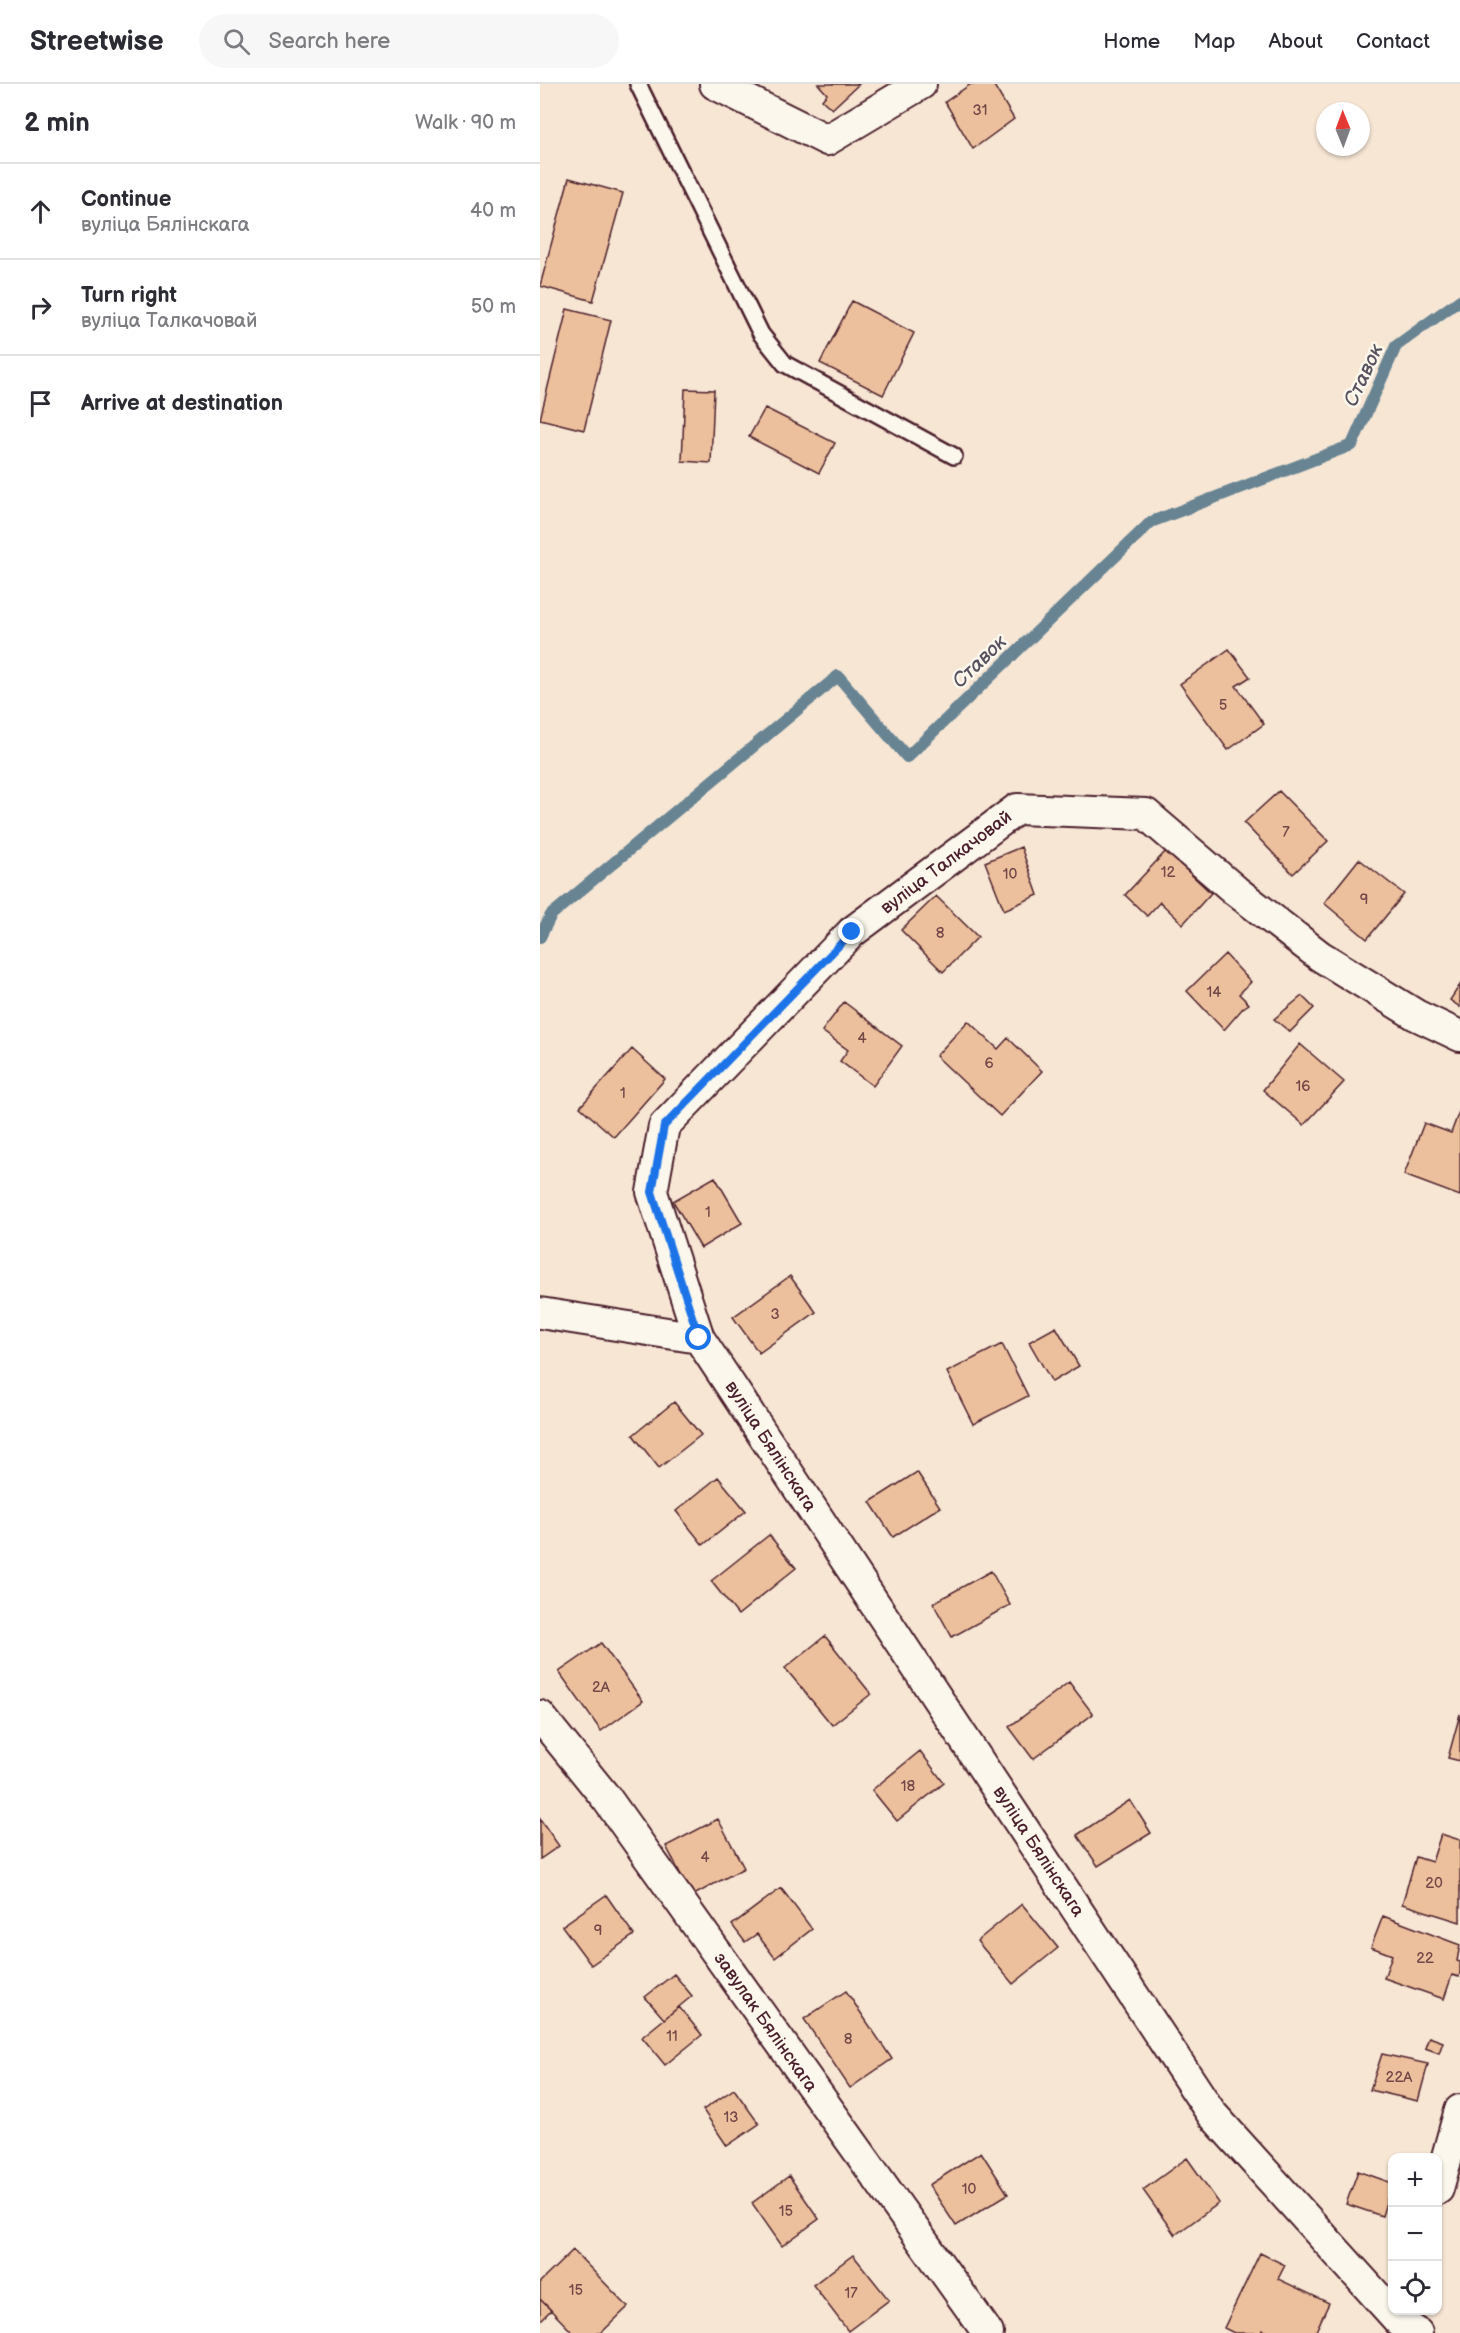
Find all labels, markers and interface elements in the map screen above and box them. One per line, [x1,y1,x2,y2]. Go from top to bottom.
search box [199,14,619,68]
text: Streetwise [30,25,163,58]
icon: search [220,25,253,58]
text: Search here [268,28,390,55]
text: Home [1103,29,1160,54]
text: Map [1193,29,1235,54]
text: About [1268,29,1323,54]
text: Contact [1356,29,1430,54]
house number: 31 [972,101,988,120]
north arrow [1316,102,1370,156]
text: 2 min [24,108,90,139]
text: Walk · 90 m [415,111,516,135]
text: Continue [81,186,171,213]
icon: ahead [24,195,57,228]
text: 40 m [470,199,516,223]
text: вуліца Бялінскага [81,213,250,237]
text: Turn right [81,282,177,309]
icon: right [24,291,57,324]
text: 50 m [471,295,516,319]
text: вуліца Талкачовай [81,309,257,333]
water label: Ставок [1339,340,1389,411]
icon: arrive [24,387,57,420]
text: Arrive at destination [81,390,283,417]
water label: Ставок [948,630,1012,693]
house number: 5 [1219,696,1227,715]
street label: вуліца Талкачовай [877,806,1016,919]
house number: 7 [1282,823,1290,842]
house number: 12 [1161,863,1175,882]
house number: 10 [1003,865,1017,884]
house number: 9 [1360,890,1368,909]
route end [838,918,864,944]
house number: 8 [936,924,945,943]
house number: 14 [1207,983,1221,1002]
house number: 4 [857,1029,867,1048]
house number: 6 [984,1054,994,1073]
house number: 16 [1296,1077,1310,1096]
house number: 1 [620,1084,626,1103]
house number: 1 [705,1203,711,1222]
house number: 3 [770,1305,780,1324]
route start [685,1324,711,1350]
street label: вуліца Бялінскага [720,1377,821,1516]
house number: 2А [592,1678,611,1697]
house number: 18 [901,1777,916,1796]
street label: вуліца Бялінскага [988,1782,1089,1921]
house number: 4 [700,1848,710,1867]
house number: 20 [1425,1874,1443,1893]
house number: 9 [594,1921,602,1940]
street label: завулак Бялінскага [709,1948,822,2096]
house number: 22 [1416,1949,1434,1968]
house number: 11 [666,2027,678,2046]
house number: 8 [844,2030,853,2049]
house number: 22А [1386,2068,1413,2087]
house number: 13 [723,2108,739,2127]
map controls [1388,2153,1442,2315]
button: + [1388,2153,1442,2207]
house number: 10 [962,2180,976,2199]
house number: 15 [779,2202,793,2221]
button: − [1388,2207,1442,2261]
button: locate [1388,2261,1442,2315]
house number: 15 [569,2281,583,2300]
house number: 17 [844,2284,858,2303]

